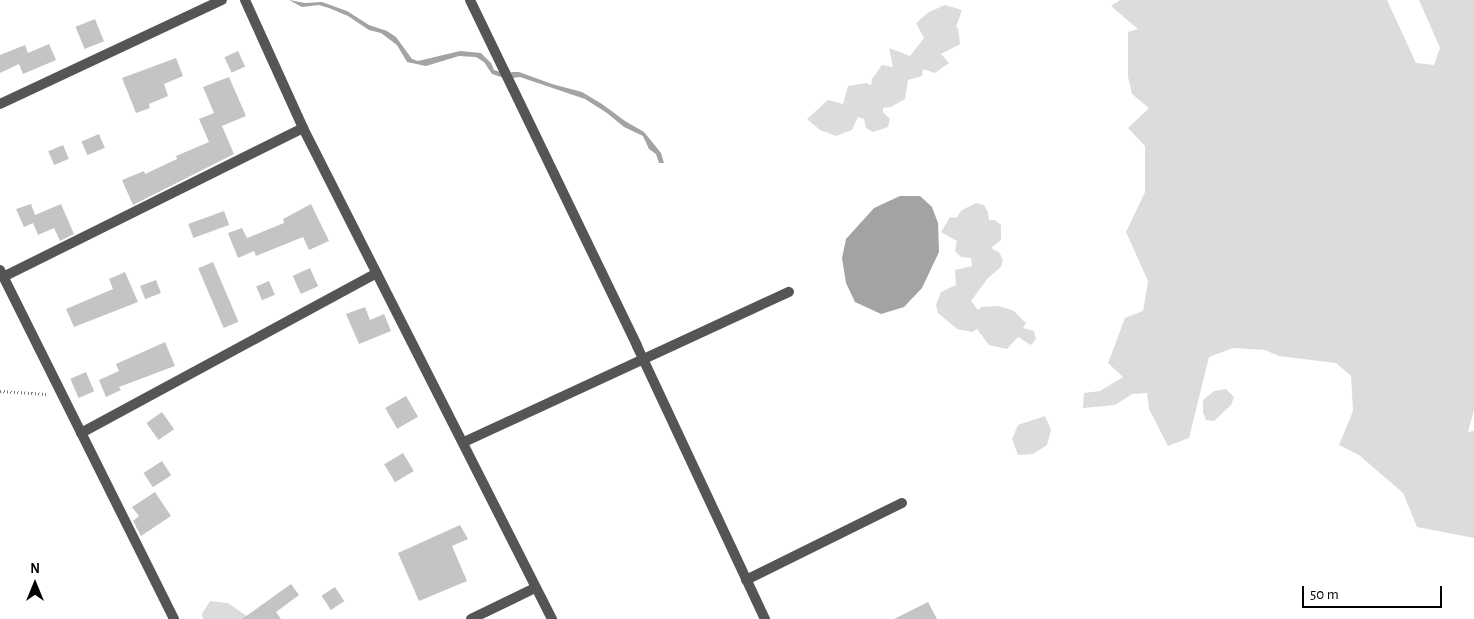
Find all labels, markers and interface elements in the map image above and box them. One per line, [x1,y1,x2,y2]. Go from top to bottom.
north arrow [10,559,60,609]
text: N [30,562,40,576]
scale bar [1304,576,1444,608]
text: 50 m [1310,587,1339,602]

